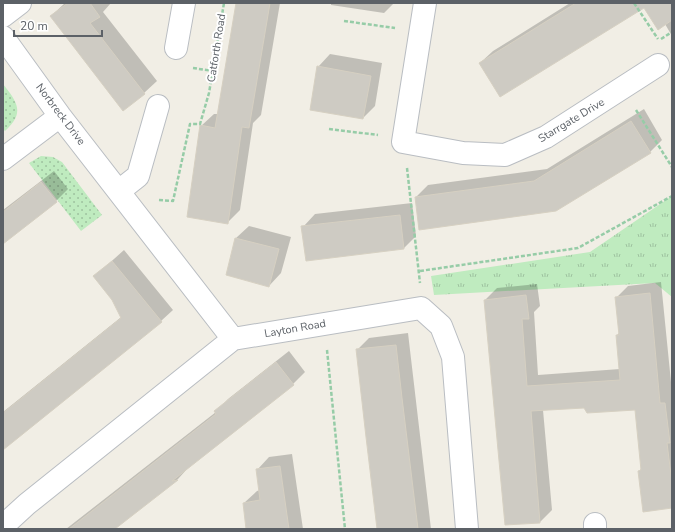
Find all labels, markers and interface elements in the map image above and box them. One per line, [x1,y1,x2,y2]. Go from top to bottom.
scale bar [14,12,102,38]
street label: Catforth Road [204,13,229,83]
text: 20 m [20,18,48,34]
street label: Norbreck Drive [32,80,89,148]
street label: Starrgate Drive [535,95,607,146]
street label: Layton Road [263,316,327,341]

